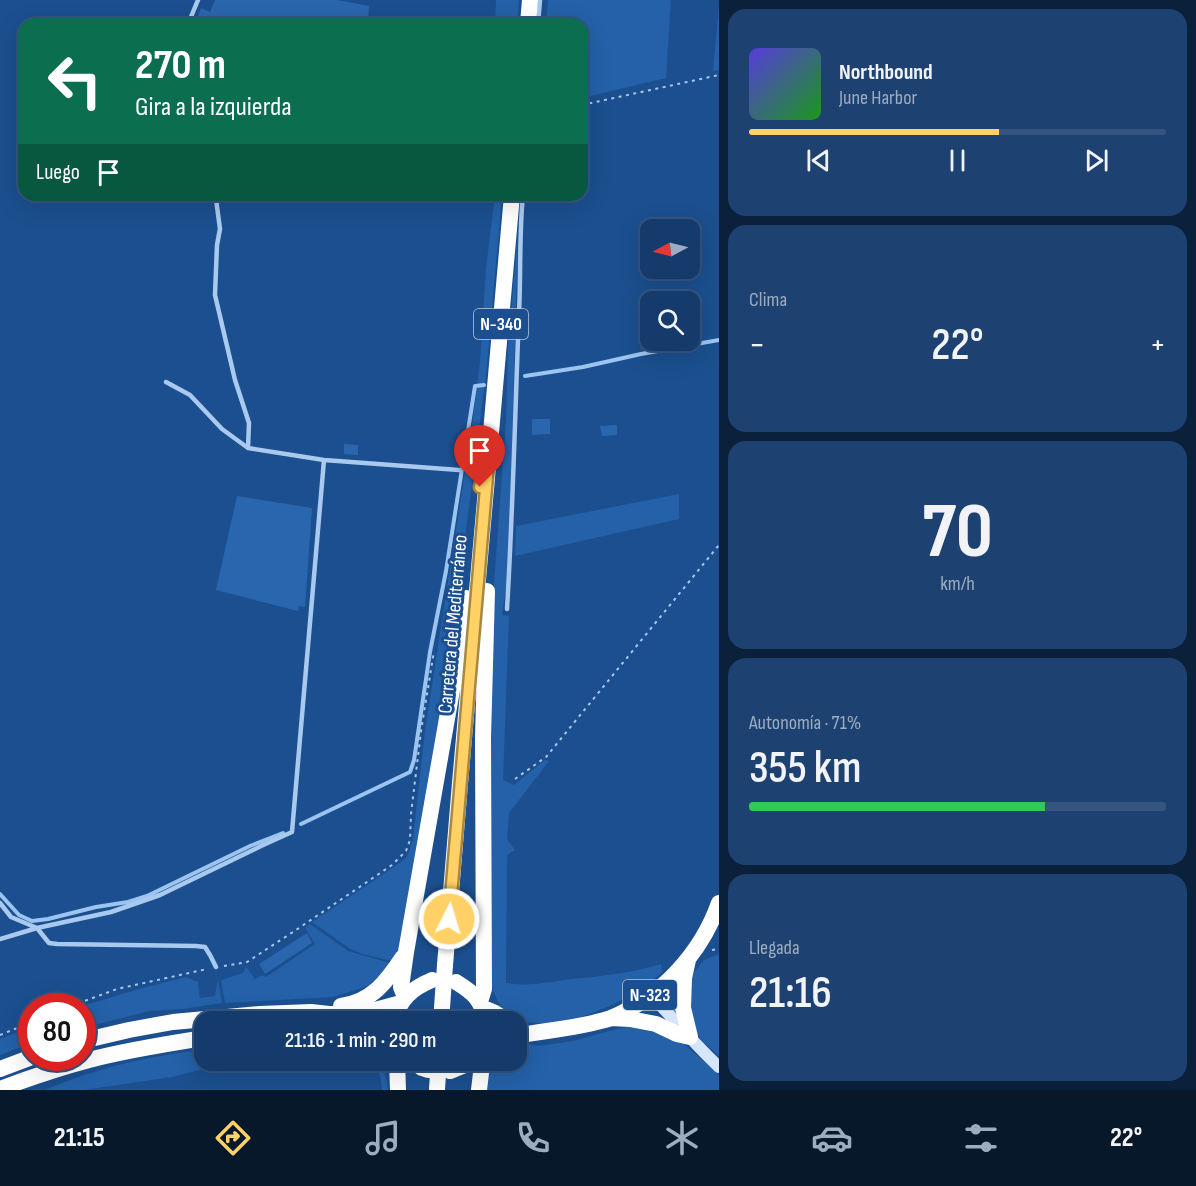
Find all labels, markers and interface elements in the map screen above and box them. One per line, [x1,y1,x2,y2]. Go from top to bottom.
text: 270 m [135,40,226,91]
icon: left [36,42,114,120]
text: Northbound [839,59,933,86]
text: June Harbor [839,86,917,110]
text: Gira a la izquierda [135,91,292,123]
icon: previous [802,144,835,177]
icon: pause [941,144,974,177]
icon: next [1080,144,1113,177]
icon: arrive [92,156,125,189]
text: Luego [36,159,80,186]
north arrow [640,219,700,279]
map controls [640,219,700,351]
text: Clima [749,288,787,312]
button: search [640,291,700,351]
road number: N-340 [474,309,528,339]
text: 22° [931,318,984,373]
text: − [749,325,765,365]
text: + [1150,325,1166,365]
pin [454,425,505,487]
icon: arrive [463,434,496,467]
text: 70 [922,486,993,579]
street label: Carretera del Mediterráneo [433,534,473,714]
text: km/h [940,572,975,596]
text: Autonomía · 71% [749,711,861,735]
text: 355 km [749,741,861,796]
position arrow [417,887,481,951]
text: Llegada [749,936,800,960]
text: 21:16 [749,966,832,1021]
road number: N-323 [623,980,677,1010]
speed limit sign: 80 [18,993,96,1071]
text: 21:16 · 1 min · 290 m [285,1027,436,1054]
icon: directions [212,1117,254,1159]
icon: music [362,1117,404,1159]
icon: phone [512,1117,554,1159]
icon: climate [661,1117,703,1159]
icon: car [811,1117,853,1159]
icon: filters [960,1117,1002,1159]
text: 21:15 [54,1122,105,1154]
text: 22° [1110,1122,1142,1154]

